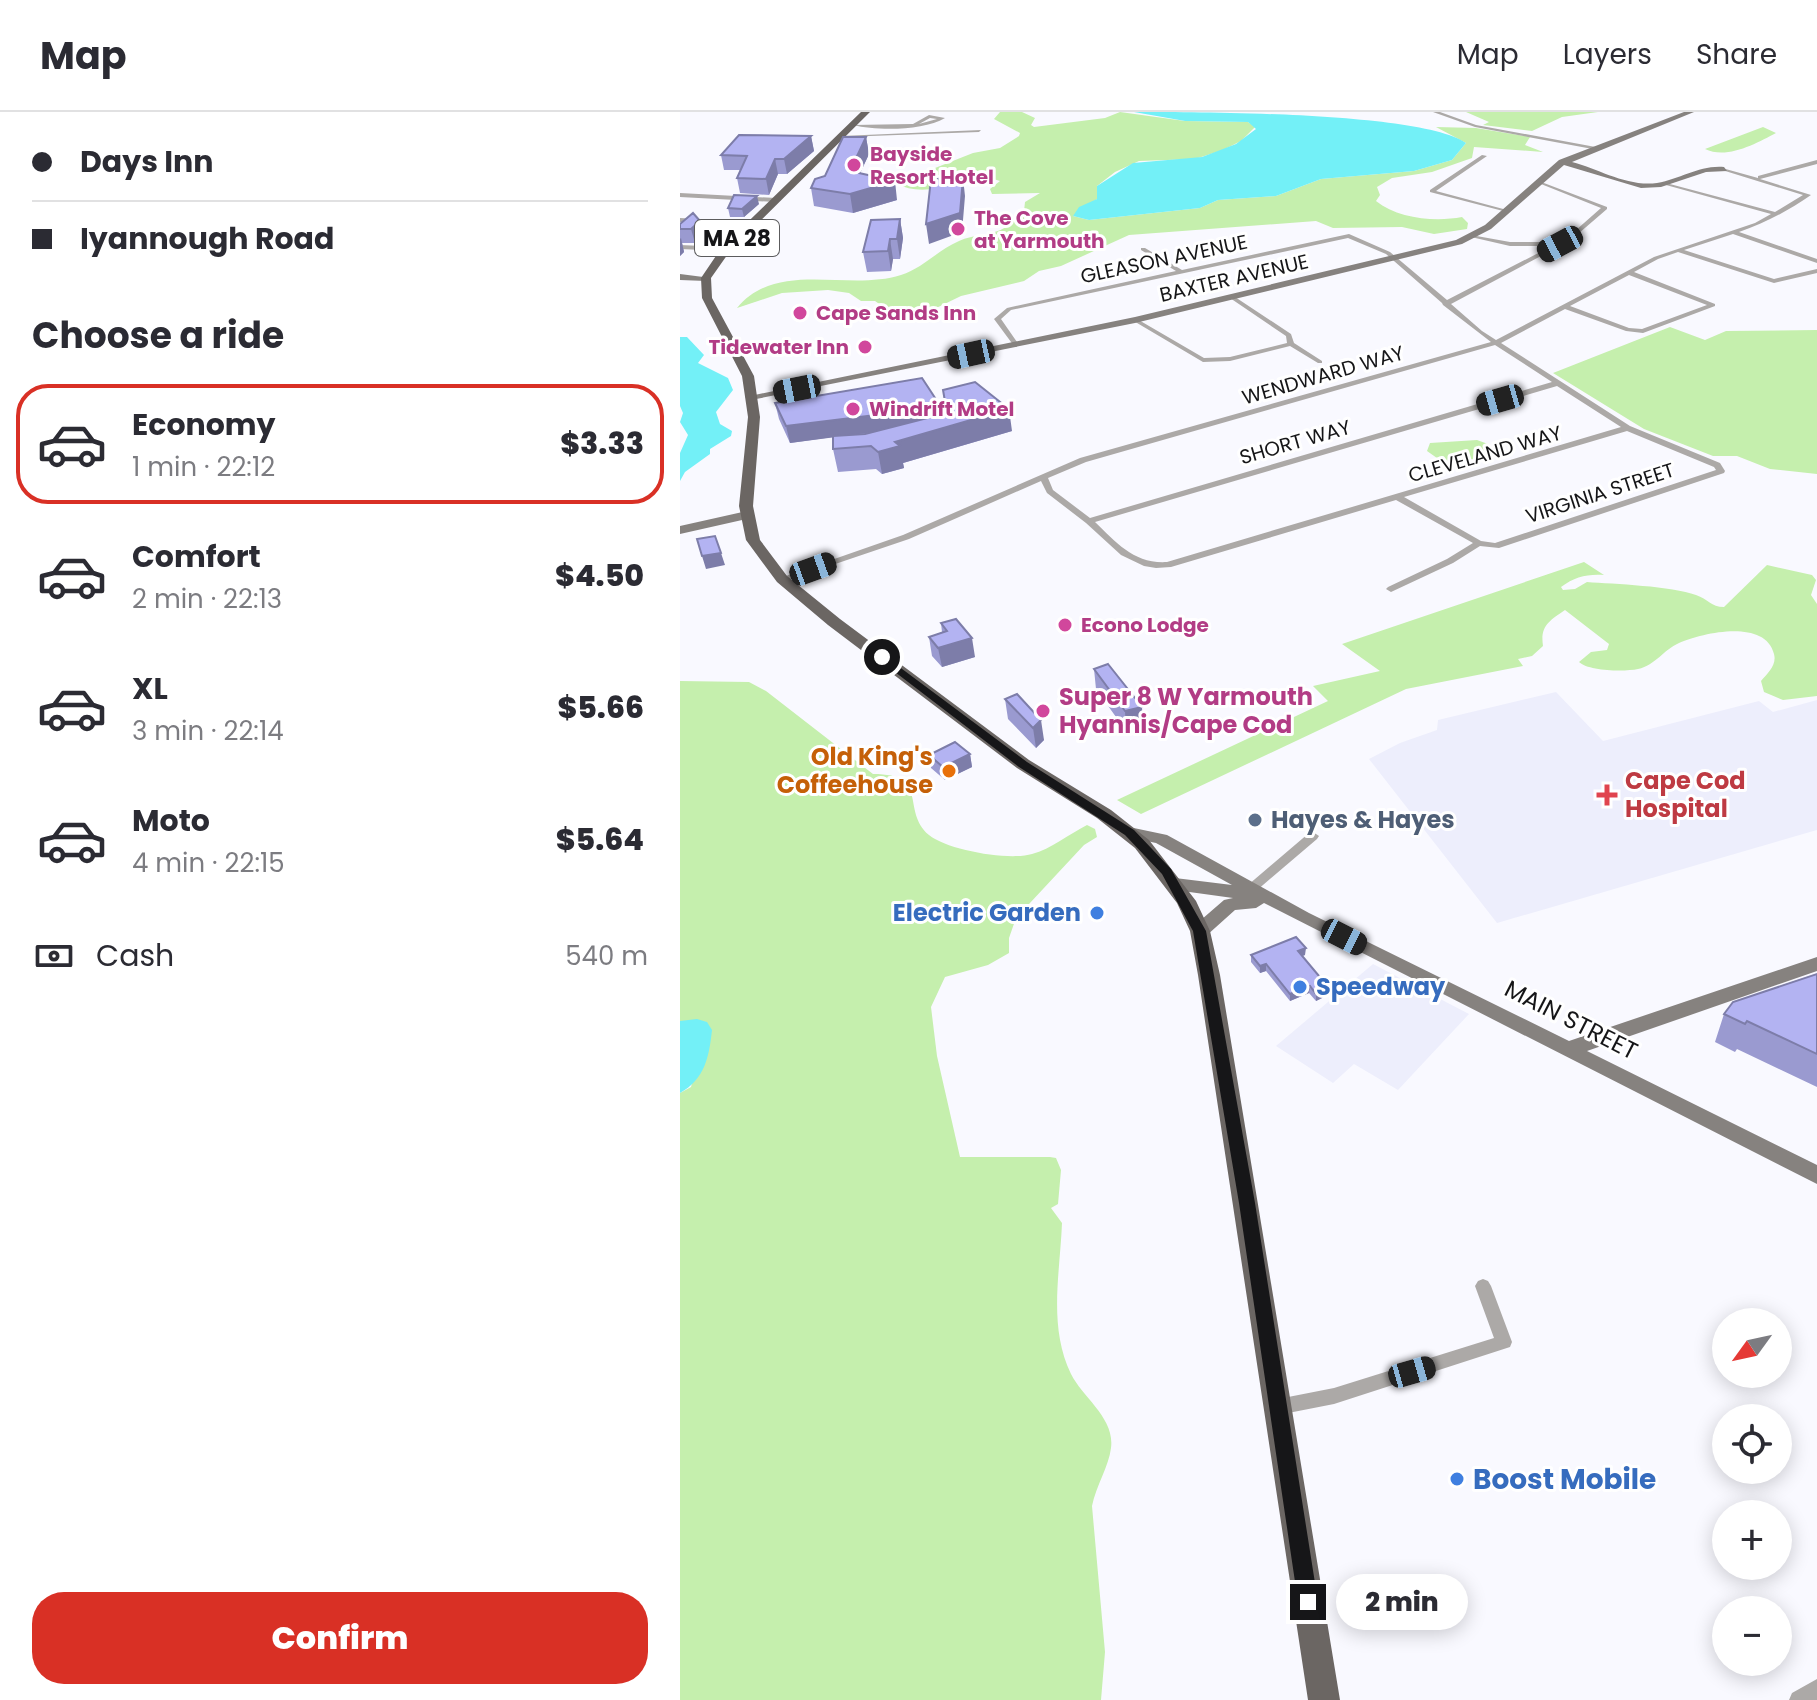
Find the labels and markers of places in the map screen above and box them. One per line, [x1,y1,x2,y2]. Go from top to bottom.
place label: Bayside Resort Hotel [870,140,994,191]
marker: Bayside Resort Hotel [845,156,863,174]
place label: The Cove at Yarmouth [974,204,1105,255]
marker: The Cove at Yarmouth [949,220,967,238]
place label: Cape Sands Inn [816,299,976,327]
marker: Cape Sands Inn [791,304,809,322]
place label: Tidewater Inn [708,333,849,361]
marker: Tidewater Inn [856,338,874,356]
place label: Windrift Motel [869,395,1014,423]
marker: Windrift Motel [844,400,862,418]
place label: Econo Lodge [1081,611,1209,639]
marker: Econo Lodge [1056,616,1074,634]
place label: Super 8 W Yarmouth Hyannis/Cape Cod [1059,680,1313,741]
marker: Super 8 W Yarmouth Hyannis/Cape Cod [1034,702,1052,720]
place label: Old King's Coffeehouse [777,740,933,801]
marker: Old King's Coffeehouse [940,762,958,780]
place label: Cape Cod Hospital [1625,764,1746,825]
marker: Cape Cod Hospital [1596,784,1618,806]
place label: Hayes & Hayes [1271,803,1455,836]
marker: Hayes & Hayes [1246,811,1264,829]
place label: Electric Garden [893,896,1081,929]
marker: Electric Garden [1088,904,1106,922]
place label: Speedway [1316,970,1446,1003]
marker: Speedway [1291,978,1309,996]
place label: Boost Mobile [1473,1460,1656,1499]
marker: Boost Mobile [1448,1470,1466,1488]

